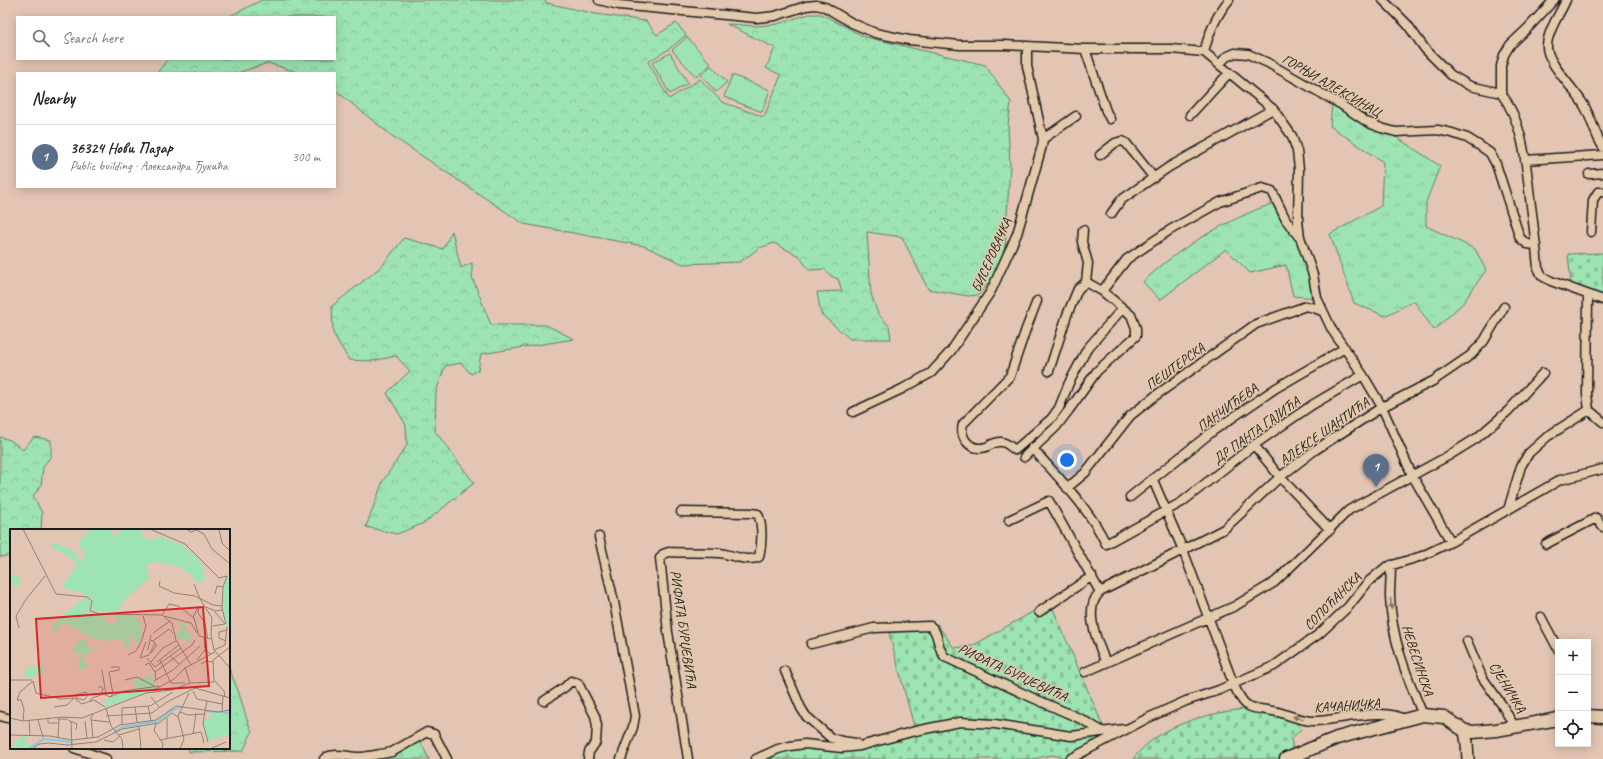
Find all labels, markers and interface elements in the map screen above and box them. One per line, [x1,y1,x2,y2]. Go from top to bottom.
search box [16,16,336,60]
icon: search [30,27,52,49]
text: Search here [62,29,123,48]
street label: ГОРЊИ АЛЕКСИНАЦ [1279,50,1386,122]
text: Nearby [32,88,75,109]
text: 36324 Нови Пазар [70,139,173,158]
text: 1 [42,149,48,165]
text: 300 m [292,149,320,165]
text: Public building · Александра Ђукића [70,158,228,174]
street label: БИСЕРОВАЧКА [968,215,1016,295]
street label: ПЕШТЕРСКА [1142,339,1209,394]
street label: ПАНЧИЋЕВА [1194,379,1262,435]
street label: ДР ПАНТА ГАЈИЋА [1209,392,1304,468]
street label: АЛЕКСЕ ШАНТИЋА [1276,394,1373,469]
your location [1057,450,1077,470]
pin: 1 [1363,454,1389,487]
inset map [10,529,230,749]
street label: РИФАТА БУРЏЕВИЋА [667,569,700,690]
street label: СОПОЋАНСКА [1300,569,1365,634]
one-way arrow [1387,598,1394,610]
street label: НЕВЕСИНСКА [1398,623,1437,699]
map controls [1555,639,1591,747]
button: + [1555,639,1591,675]
street label: РИФАТА БУРЏЕВИЋА [955,640,1071,706]
street label: СЈЕНИЧКА [1486,659,1530,717]
button: − [1555,675,1591,711]
street label: КАЧАНИЧКА [1314,695,1381,716]
button: locate [1555,711,1591,747]
one-way arrow [1292,714,1304,720]

